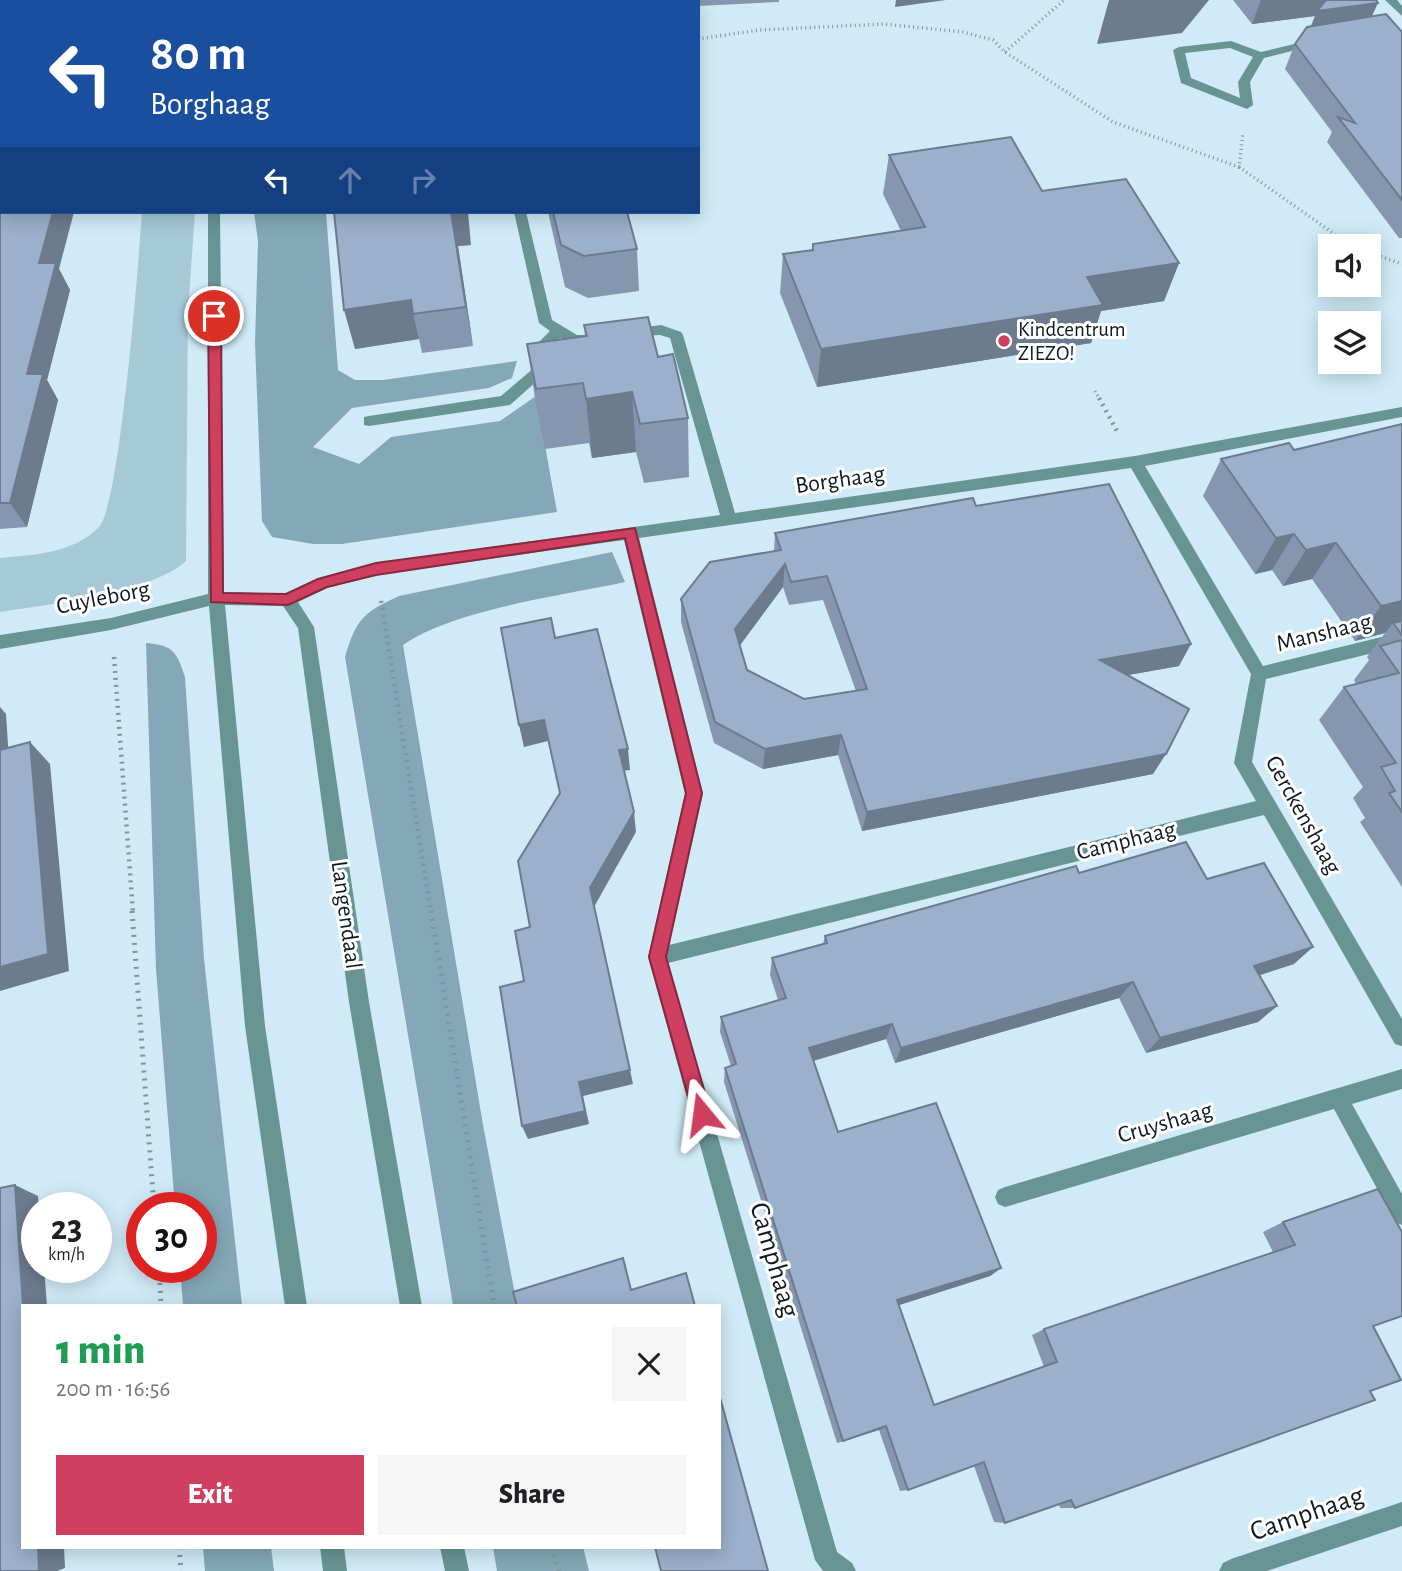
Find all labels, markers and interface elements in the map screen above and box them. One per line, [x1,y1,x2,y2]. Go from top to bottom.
icon: left [35,28,126,119]
text: 80 m [150,30,247,79]
text: Borghaag [150,88,270,120]
icon: left [258,161,296,199]
icon: ahead [331,161,369,199]
icon: right [404,161,442,199]
map controls [1318,234,1381,374]
button: sound [1318,234,1381,297]
pin [184,286,244,346]
icon: arrive [195,297,233,335]
button: layers [1318,311,1381,374]
place label: Kindcentrum ZIEZO! [1018,319,1126,364]
marker: Kindcentrum ZIEZO! [996,333,1012,349]
street label: Borghaag [794,462,887,498]
street label: Cuyleborg [54,577,152,619]
street label: Manshaag [1274,610,1374,656]
street label: Gerckenshaag [1261,752,1345,878]
street label: Camphaag [1074,817,1178,865]
street label: Langendaal [327,859,365,971]
position arrow [665,1077,739,1151]
street label: Cruyshaag [1115,1098,1215,1148]
speed limit sign: 30 [126,1192,217,1283]
street label: Camphaag [744,1199,804,1321]
text: 23 [51,1211,82,1246]
text: km/h [48,1246,85,1264]
button: close [612,1327,686,1401]
text: 1 min [56,1329,145,1371]
text: 200 m · 16:56 [56,1378,170,1401]
button: Exit [56,1455,364,1535]
button: Share [378,1455,686,1535]
street label: Camphaag [1247,1481,1368,1546]

